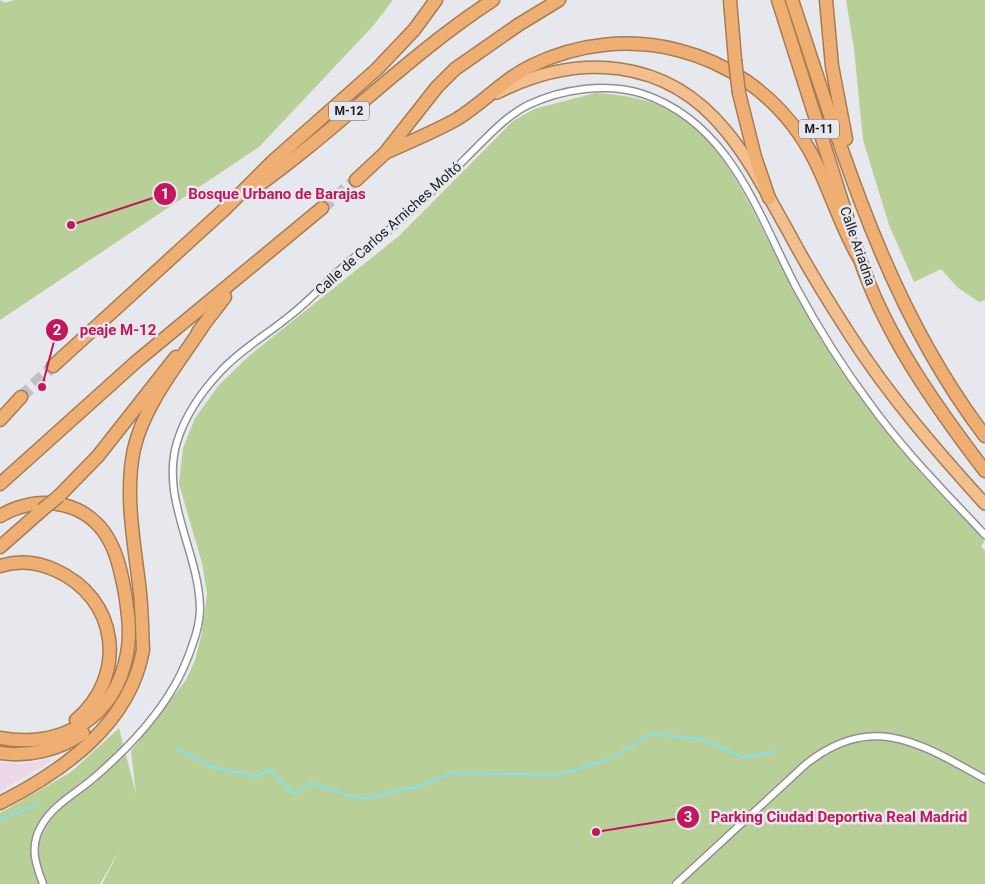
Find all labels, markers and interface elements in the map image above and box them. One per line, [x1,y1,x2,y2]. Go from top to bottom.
road number: M-12 [329,102,369,120]
road number: M-11 [799,120,839,138]
street label: Calle de Carlos Arniches Moltó [312,158,464,298]
callout: Bosque Urbano de Barajas [153,179,375,209]
text: 1 [161,185,169,203]
text: Bosque Urbano de Barajas [188,185,366,203]
street label: Calle Ariadna [837,204,879,288]
callout: peaje M-12 [45,315,166,345]
text: 2 [53,321,62,339]
text: peaje M-12 [80,321,157,339]
callout: Parking Ciudad Deportiva Real Madrid [675,802,977,832]
text: 3 [684,808,692,826]
text: Parking Ciudad Deportiva Real Madrid [711,808,967,826]

